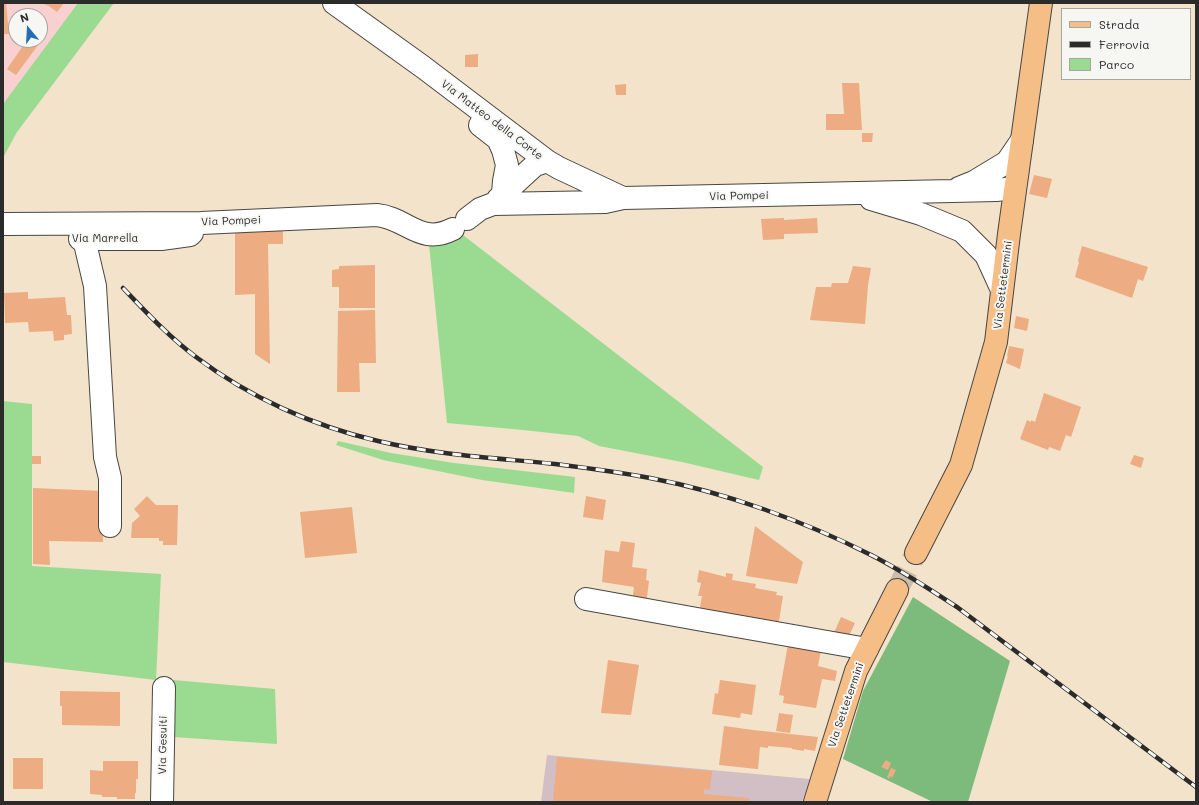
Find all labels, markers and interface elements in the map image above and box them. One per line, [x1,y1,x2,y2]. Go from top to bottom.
north arrow [8,8,48,48]
legend [1061,8,1191,80]
text: N [18,9,31,25]
text: Strada [1099,16,1140,32]
text: Ferrovia [1099,36,1150,52]
text: Parco [1099,56,1134,72]
street label: Via Matteo della Corte [438,77,546,163]
street label: Via Pompei [709,189,769,203]
street label: Via Pompei [201,213,261,229]
street label: Via Marrella [72,232,138,246]
street label: Via Settetermini [991,240,1015,330]
street label: Via Settetermini [825,661,867,749]
street label: Via Gesuiti [156,716,170,774]

